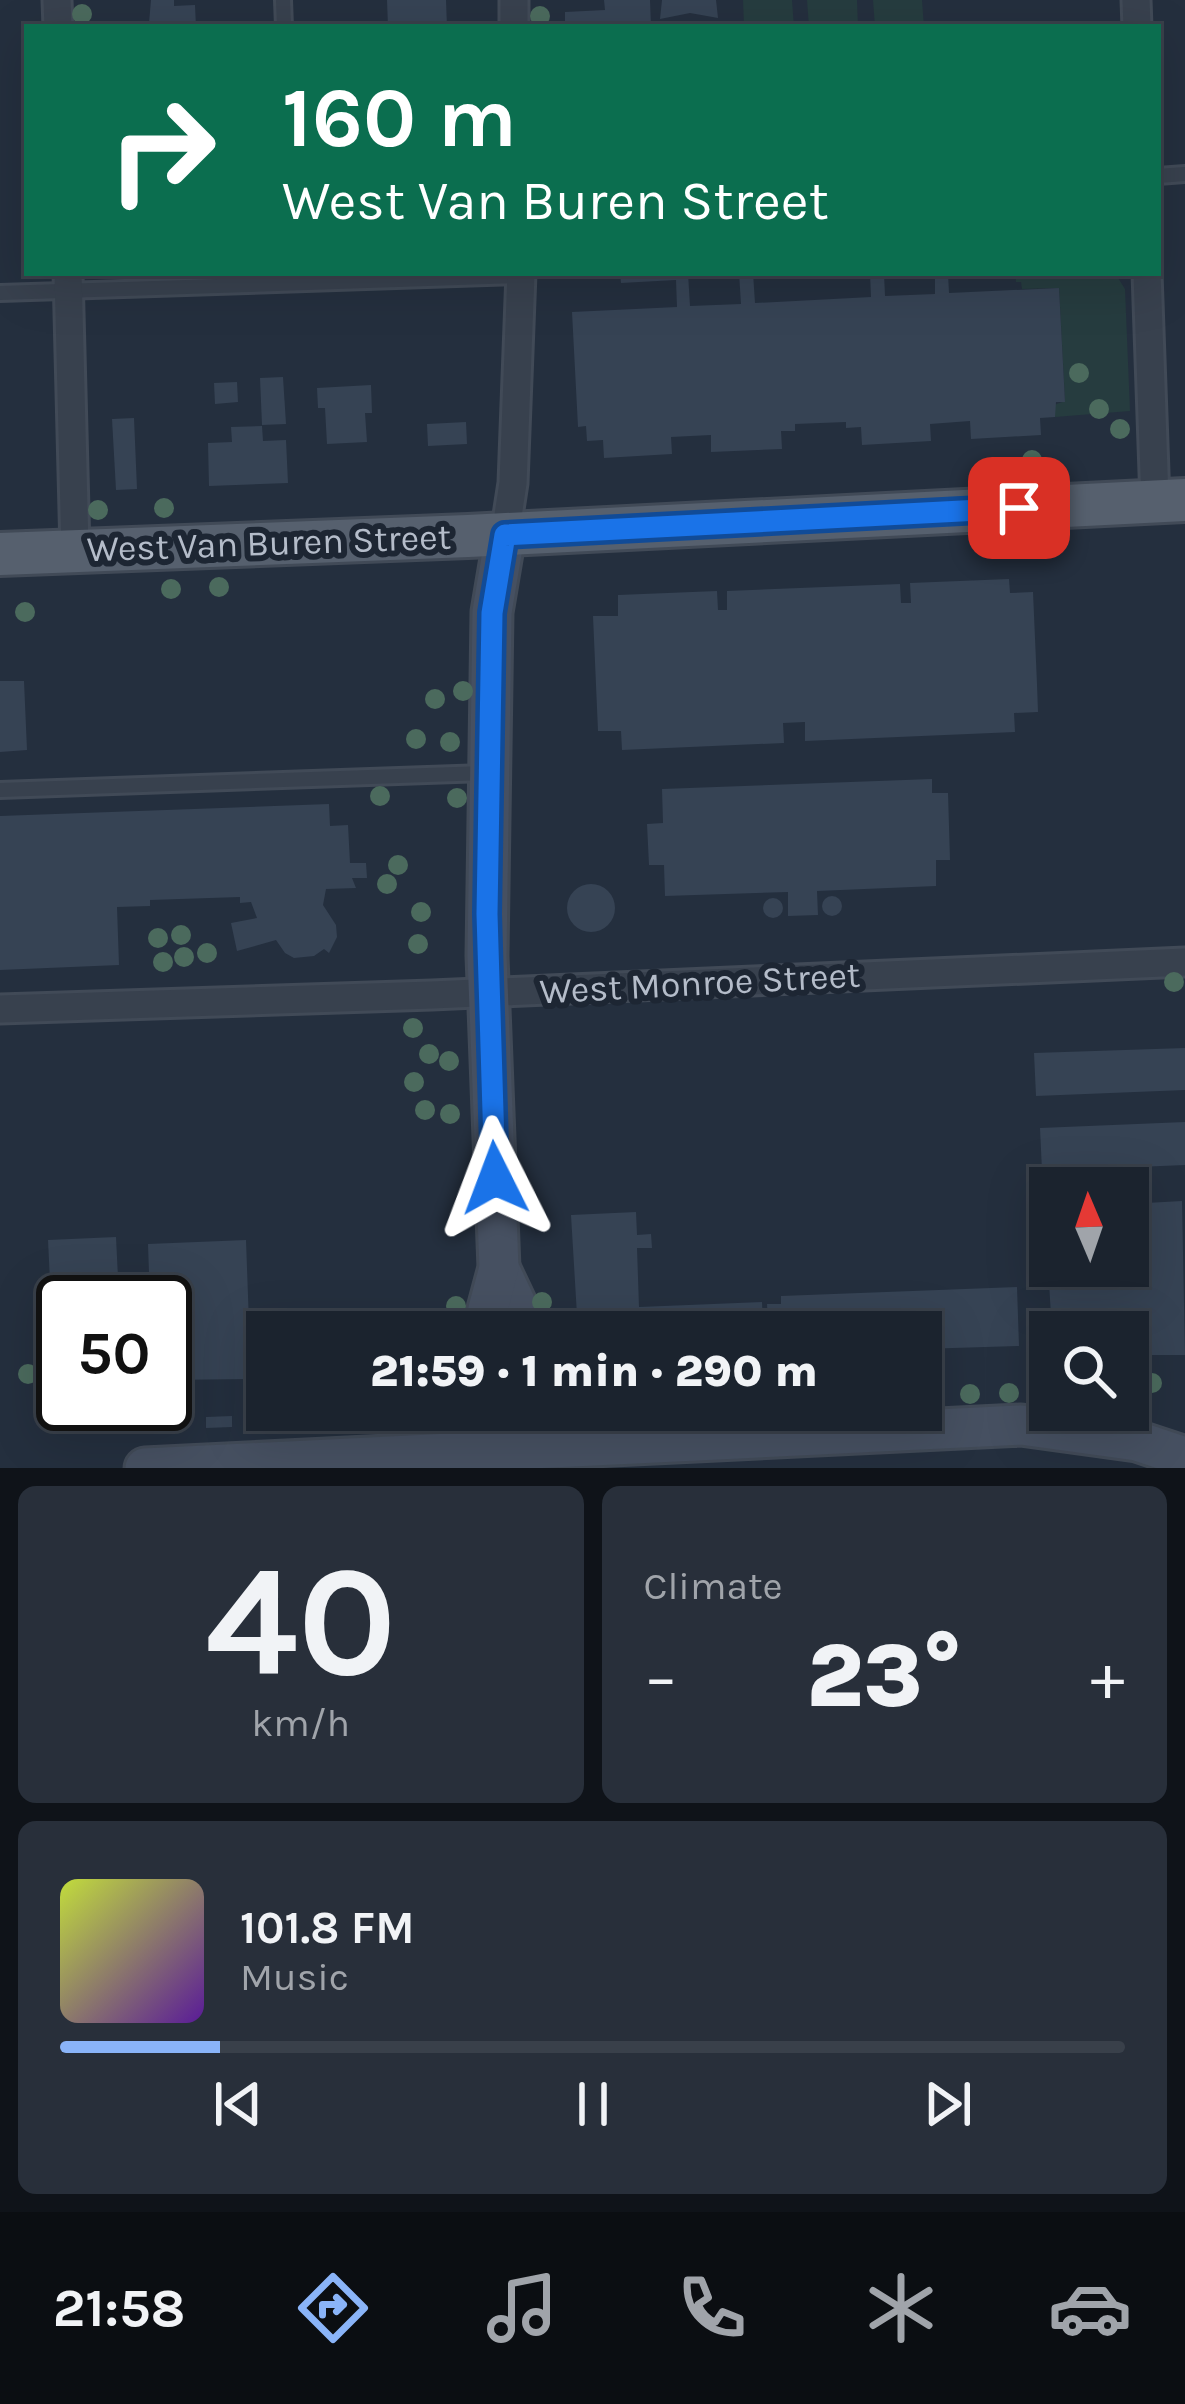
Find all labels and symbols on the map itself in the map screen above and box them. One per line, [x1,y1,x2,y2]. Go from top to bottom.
pin [968,457,1070,559]
street label: West Van Buren Street [86,516,452,570]
street label: West Monroe Street [539,954,861,1012]
position arrow [432,1115,558,1241]
north arrow [1029,1167,1149,1287]
speed limit sign: 50 [36,1275,192,1431]

